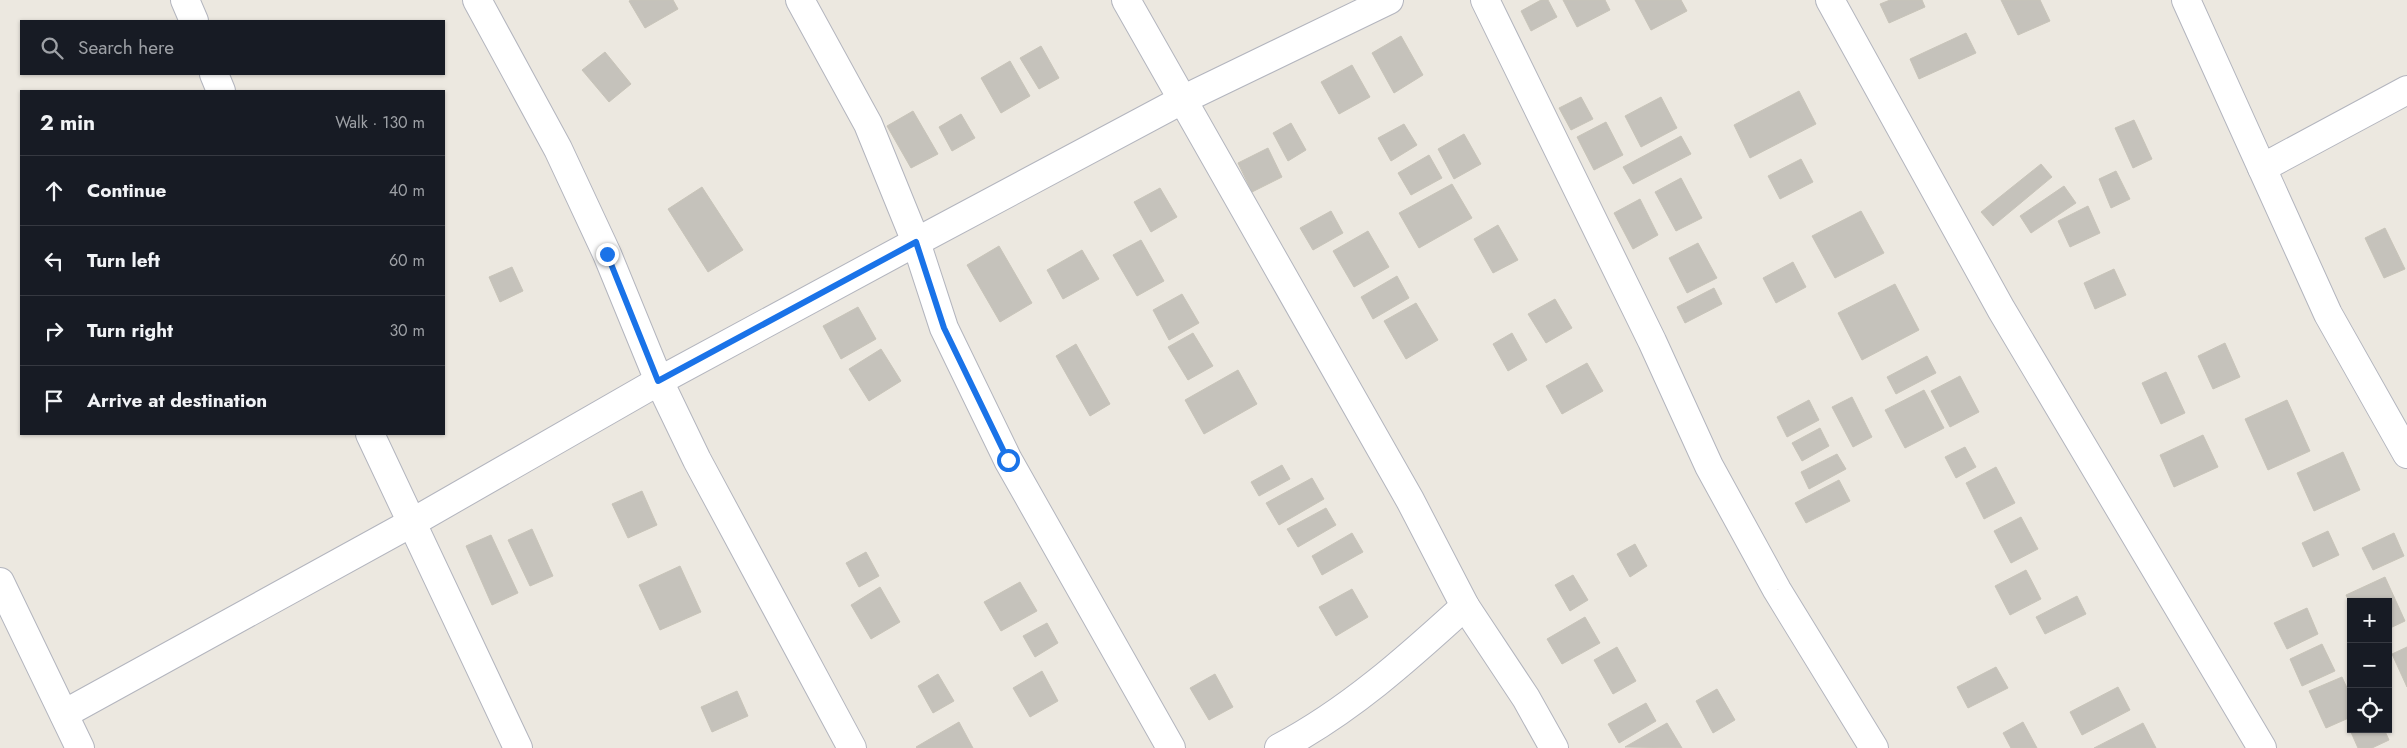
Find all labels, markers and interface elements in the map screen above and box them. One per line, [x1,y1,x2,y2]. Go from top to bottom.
search box [20,20,445,75]
icon: search [38,34,66,62]
text: Search here [78,34,174,61]
text: 2 min [40,108,95,138]
text: Walk · 130 m [335,111,425,134]
icon: ahead [40,177,68,205]
text: Continue [87,177,166,204]
text: 40 m [389,179,425,202]
route end [596,243,619,266]
icon: left [40,247,68,275]
text: Turn left [87,247,160,274]
text: 60 m [389,249,425,272]
icon: right [40,317,68,345]
text: Turn right [87,317,173,344]
text: 30 m [389,319,425,342]
icon: arrive [40,387,68,415]
text: Arrive at destination [87,387,267,414]
route start [997,449,1020,472]
map controls [2347,598,2392,733]
button: + [2347,598,2392,643]
button: − [2347,643,2392,688]
button: locate [2347,688,2392,733]

